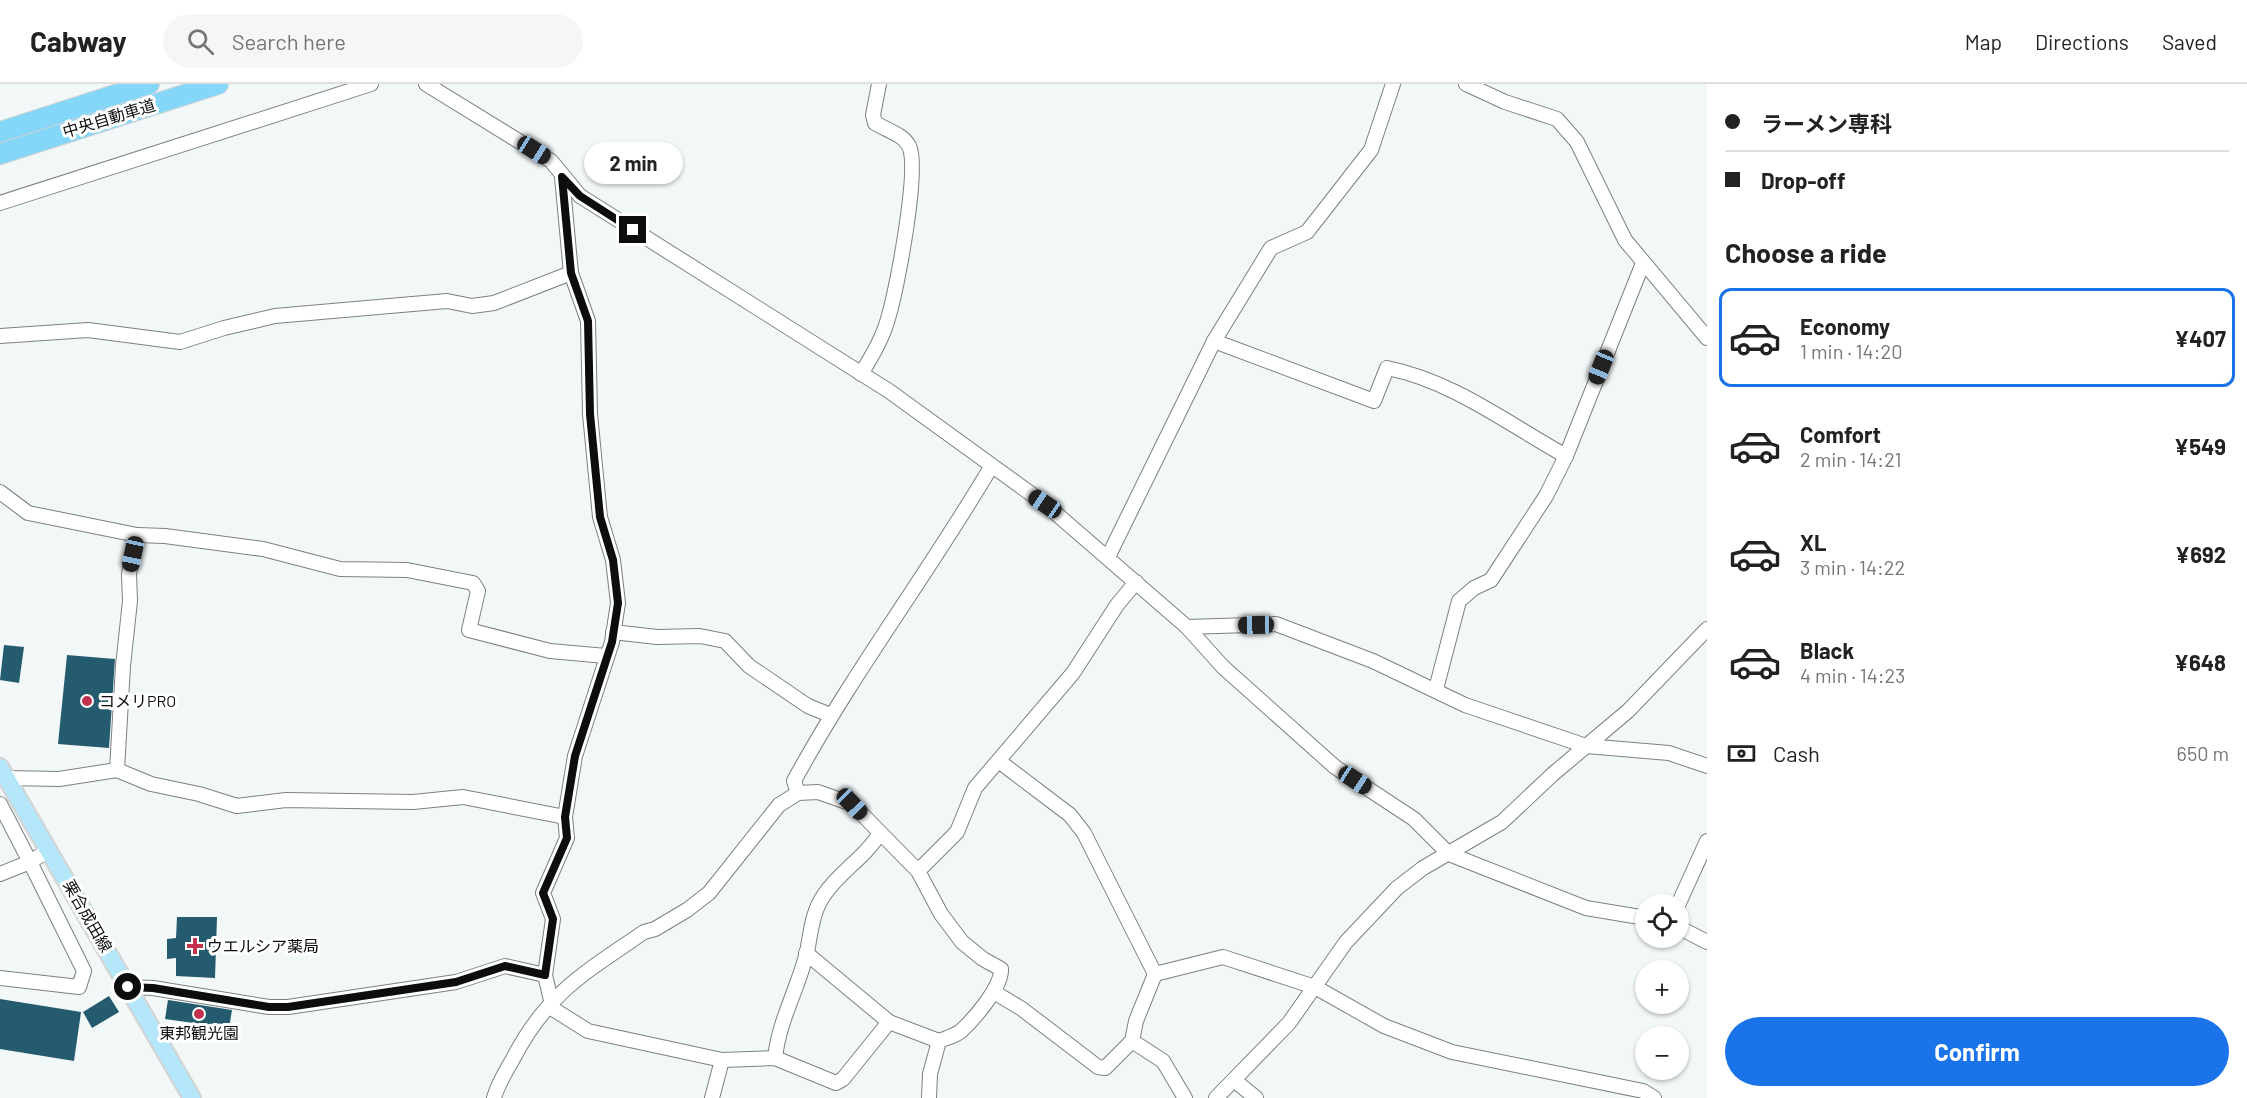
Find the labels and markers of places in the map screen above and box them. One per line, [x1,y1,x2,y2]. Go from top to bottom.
place label: コメリPRO [99,691,176,710]
marker: コメリPRO [80,694,94,708]
place label: ウエルシア薬局 [207,936,319,955]
marker: ウエルシア薬局 [188,939,202,953]
marker: 東邦観光園 [192,1007,206,1021]
place label: 東邦観光園 [159,1023,239,1042]

